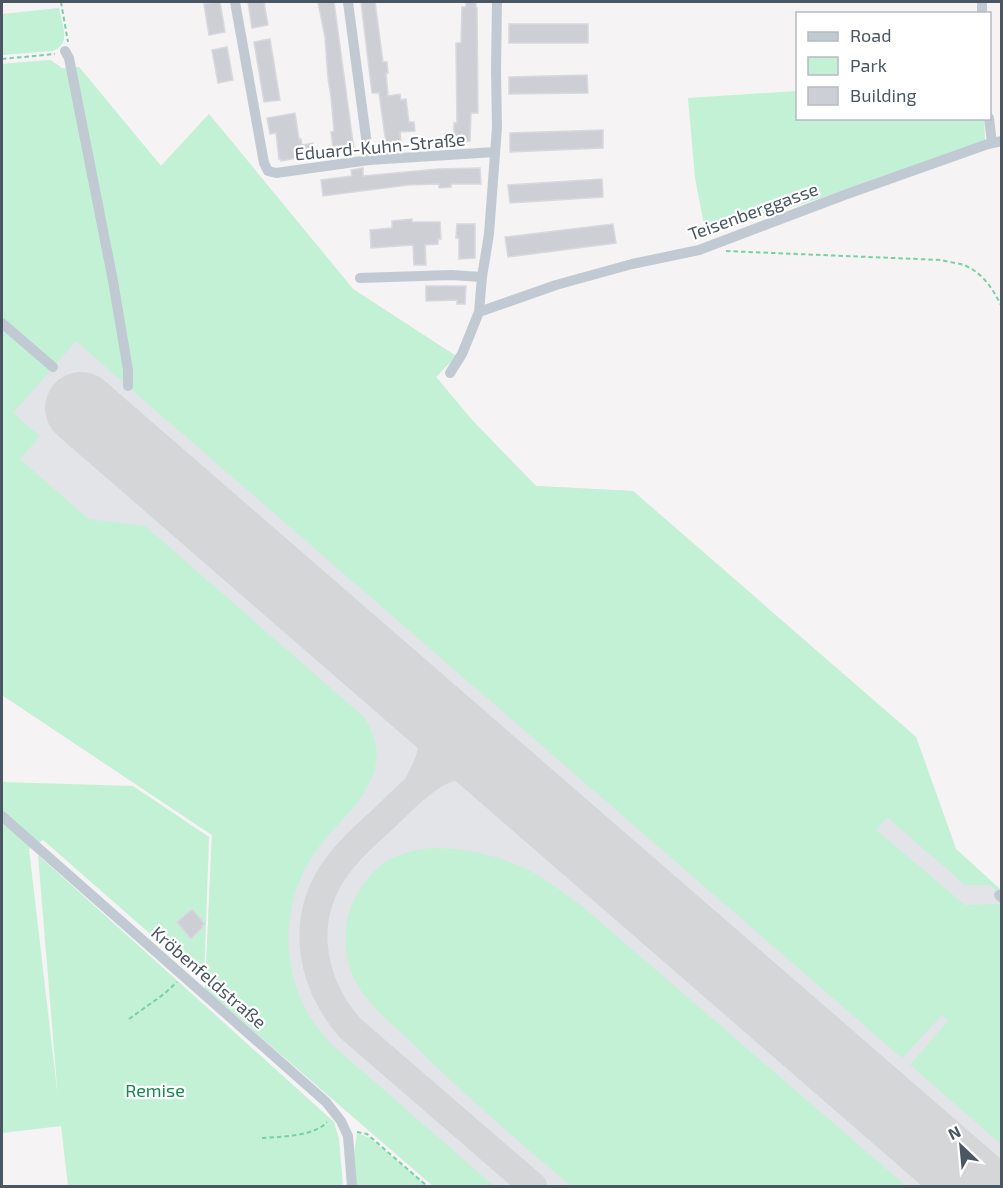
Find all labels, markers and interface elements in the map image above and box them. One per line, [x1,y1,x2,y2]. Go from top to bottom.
legend [796,12,991,120]
text: Road [850,24,891,46]
text: Park [850,54,887,76]
text: Building [850,84,917,106]
street label: Eduard-Kuhn-Straße [294,128,466,164]
street label: Teisenberggasse [685,177,821,245]
street label: Kröbenfeldstraße [147,921,271,1033]
park label: Remise [125,1079,185,1101]
north arrow [931,1116,991,1176]
text: N [945,1121,964,1143]

